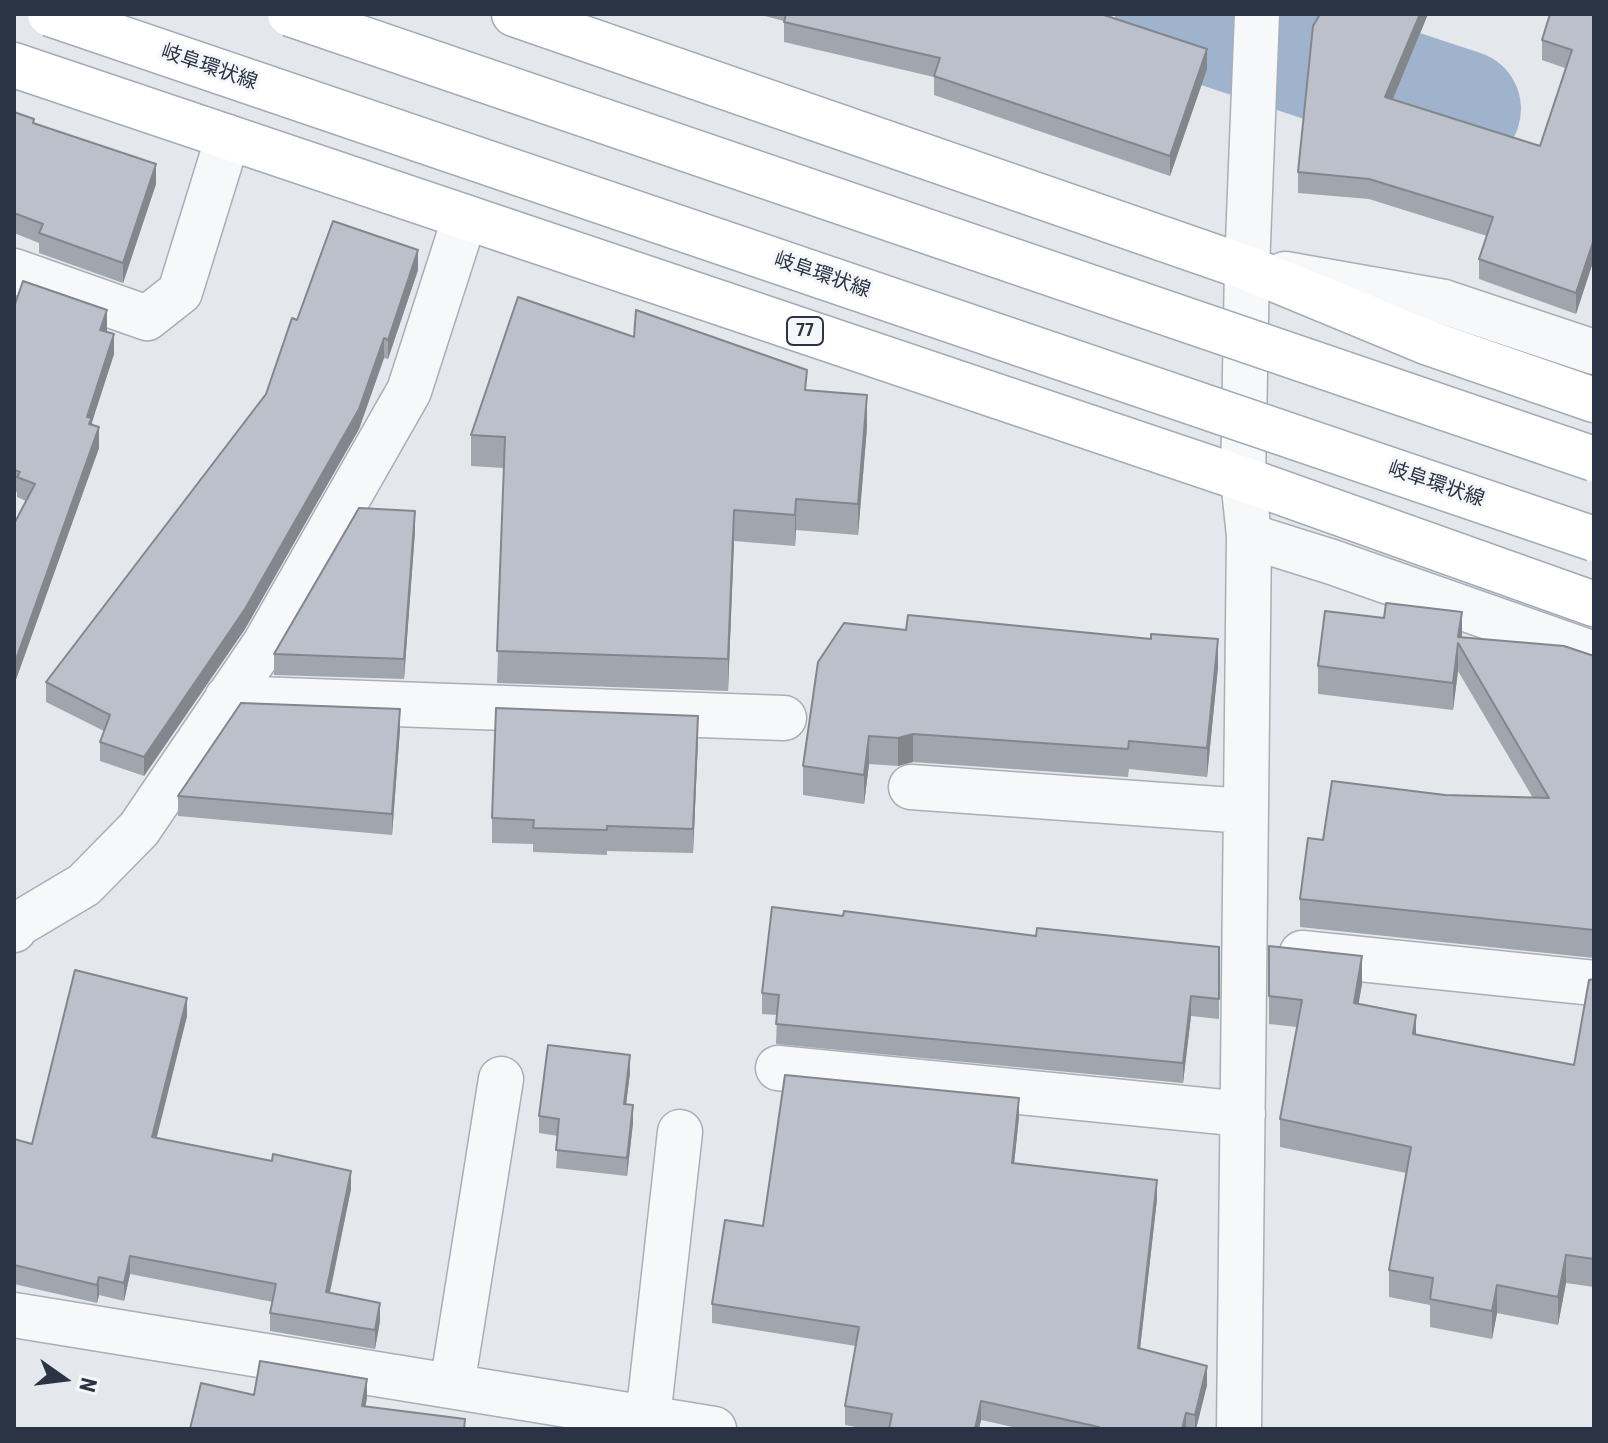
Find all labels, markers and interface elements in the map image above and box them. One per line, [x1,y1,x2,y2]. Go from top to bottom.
street label: 岐阜環状線 [158,40,260,96]
street label: 岐阜環状線 [771,248,873,304]
road number: 77 [787,317,823,345]
street label: 岐阜環状線 [1385,457,1487,513]
north arrow [24,1339,104,1419]
text: N [74,1375,102,1394]

